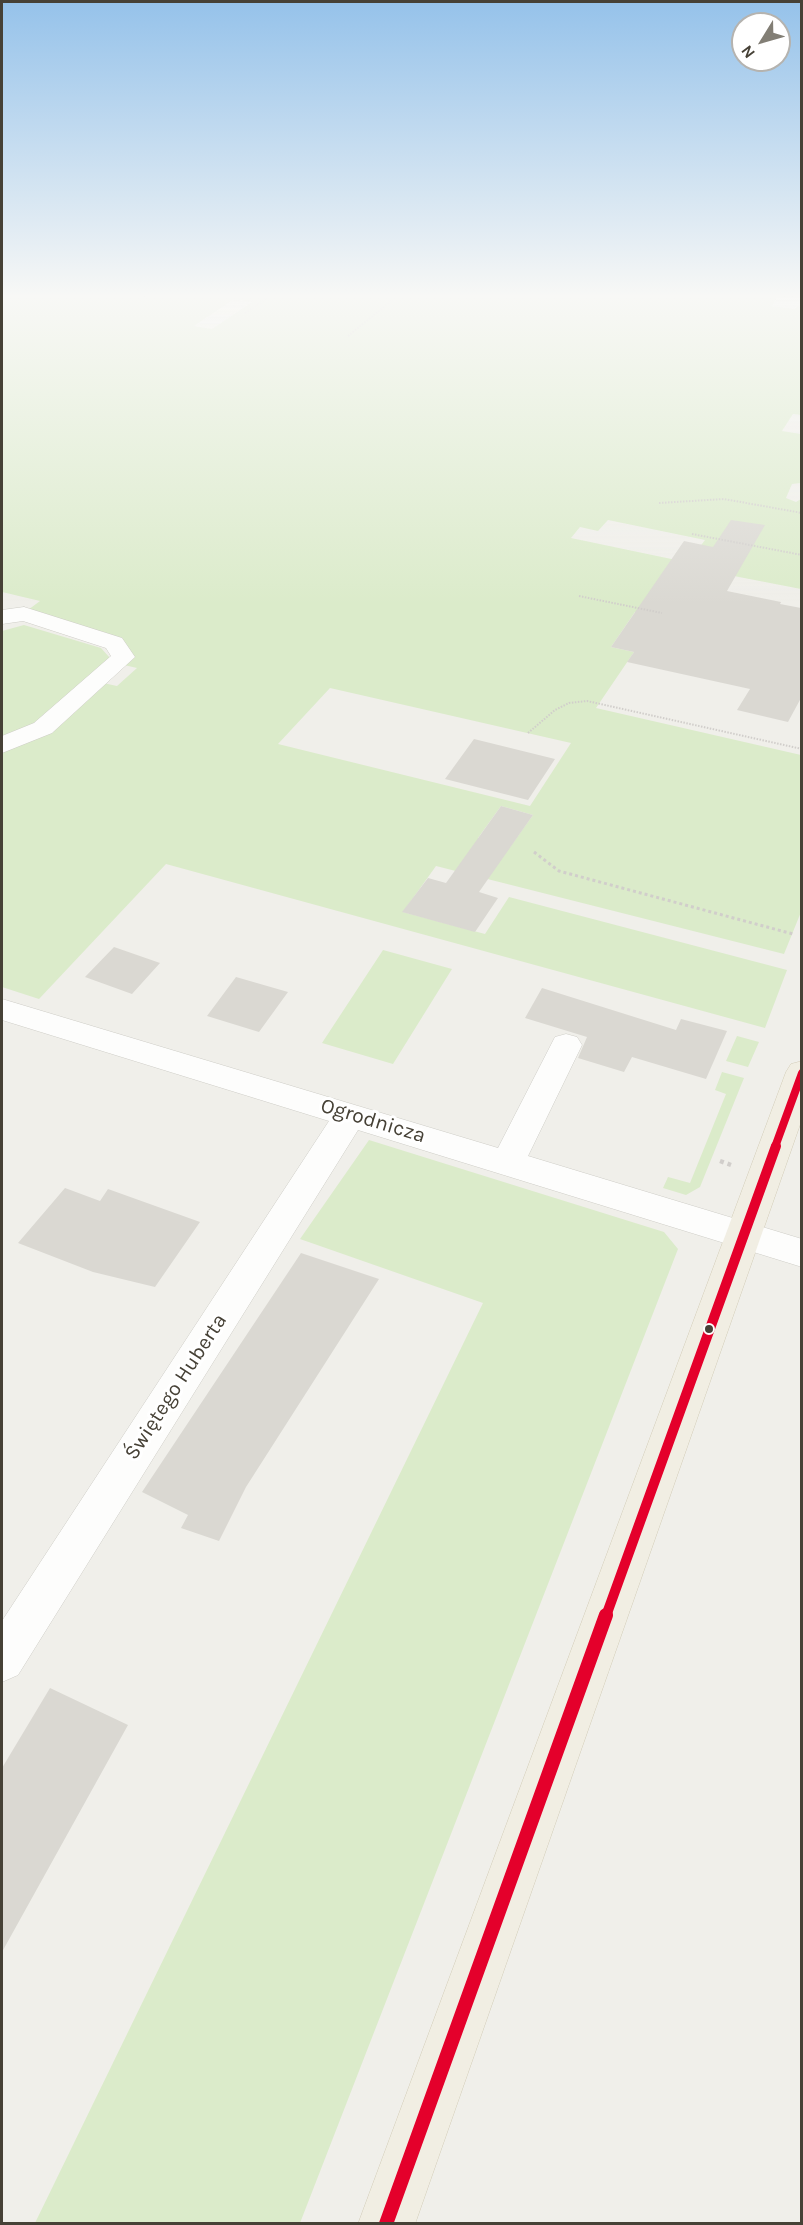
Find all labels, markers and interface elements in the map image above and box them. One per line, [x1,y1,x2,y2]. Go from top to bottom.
north arrow [731,12,791,72]
text: N [737,42,759,62]
street label: Ogrodnicza [318,1093,428,1149]
street label: Świętego Huberta [119,1309,233,1465]
unlabelled marker [703,1323,715,1335]

